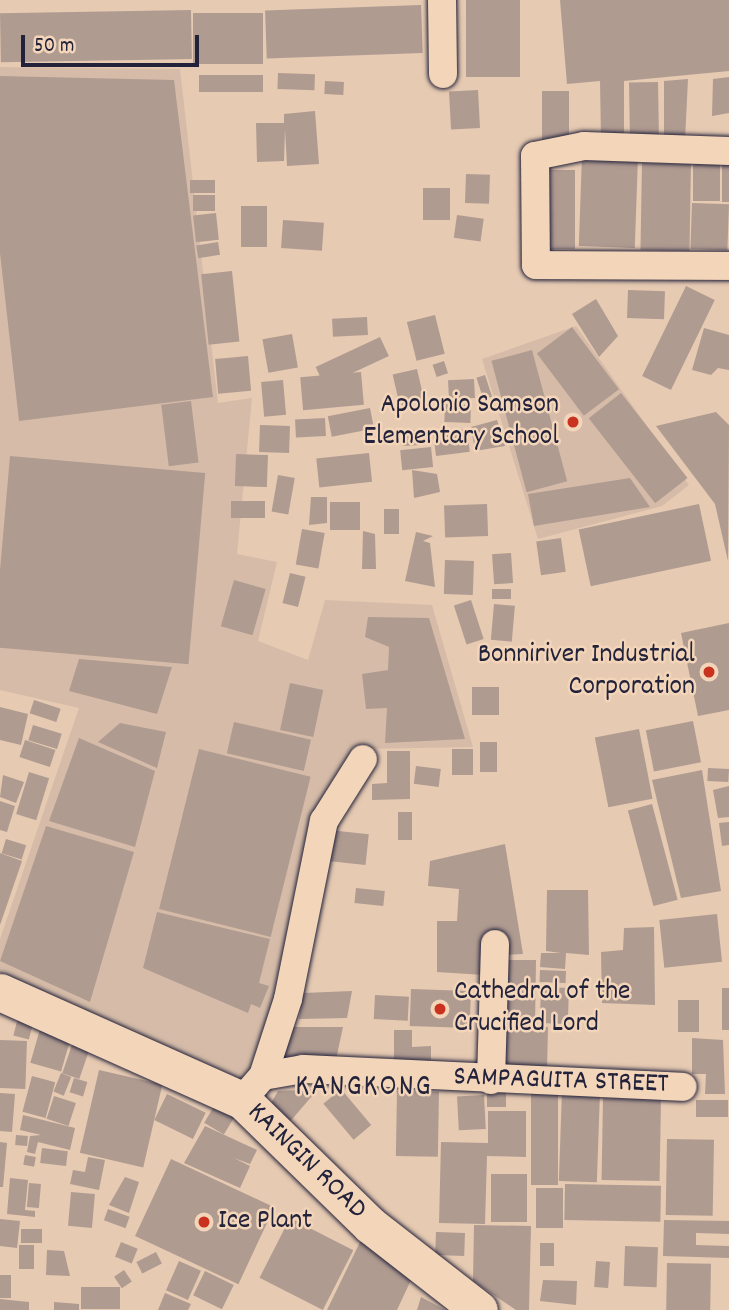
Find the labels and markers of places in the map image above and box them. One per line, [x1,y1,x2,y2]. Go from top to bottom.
place label: Apolonio Samson Elementary School [363,389,559,455]
marker: Apolonio Samson Elementary School [565,414,581,430]
place label: Bonniriver Industrial Corporation [478,639,695,705]
marker: Bonniriver Industrial Corporation [701,664,717,680]
place label: Cathedral of the Crucified Lord [454,976,630,1042]
marker: Cathedral of the Crucified Lord [432,1001,448,1017]
place label: Ice Plant [218,1205,312,1239]
marker: Ice Plant [196,1214,212,1230]

